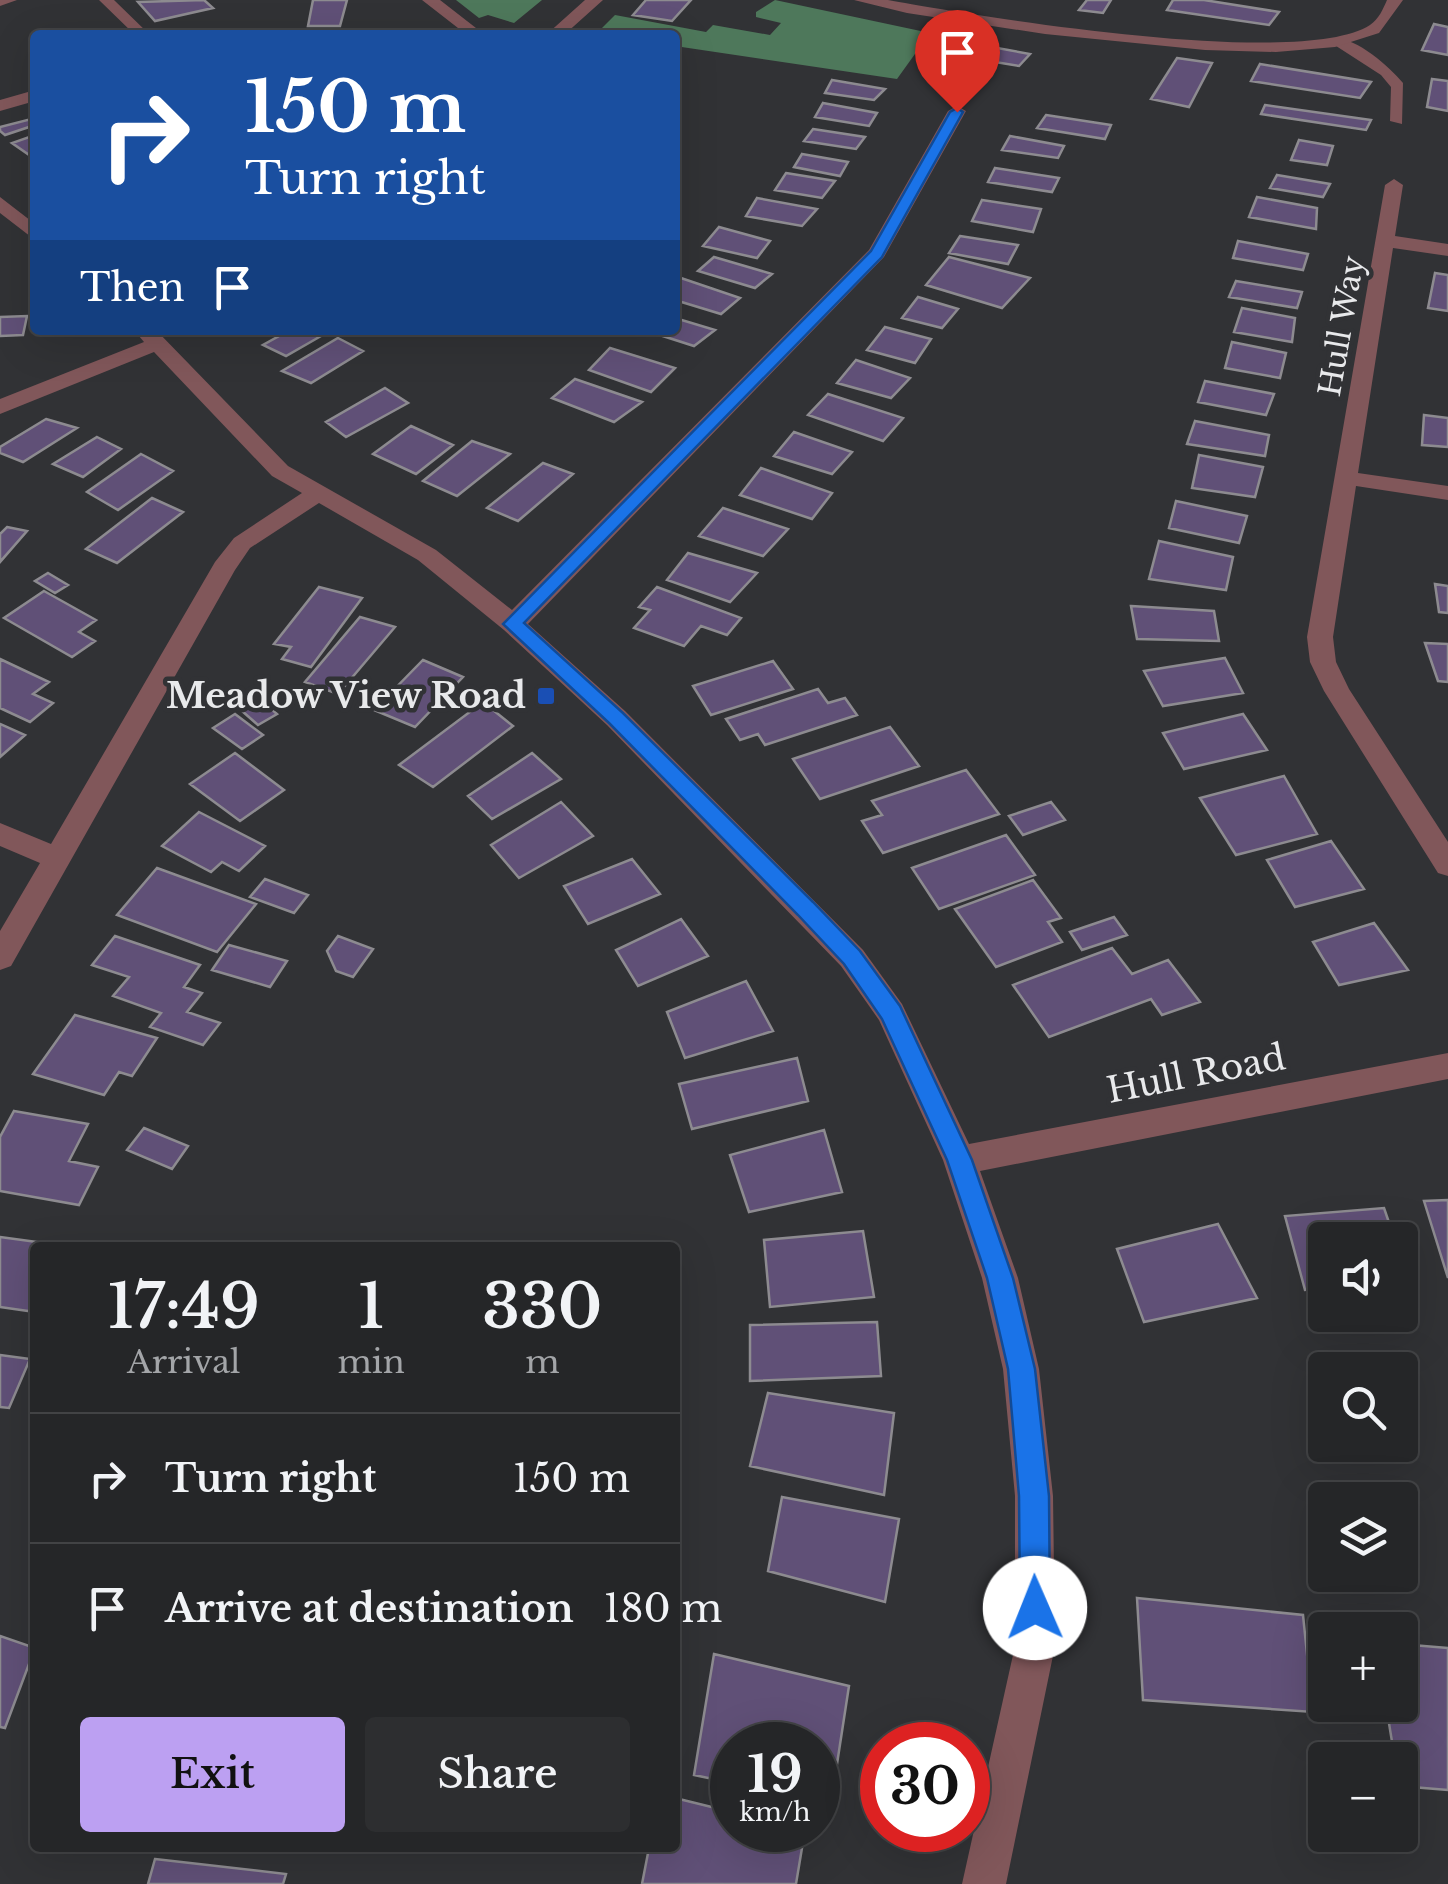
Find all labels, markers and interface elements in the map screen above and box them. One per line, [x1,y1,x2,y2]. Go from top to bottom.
pin [915,10,1000,113]
icon: arrive [930,25,985,80]
text: 150 m [245,64,466,151]
icon: right [80,70,210,200]
text: Turn right [245,150,486,206]
street label: Hull Way [1311,253,1372,399]
icon: arrive [205,260,260,315]
text: Then [80,264,185,311]
place label: Meadow View Road [166,674,526,717]
marker: Meadow View Road [535,685,557,707]
street label: Hull Road [1103,1035,1289,1112]
map controls [1308,1222,1418,1852]
button: sound [1308,1222,1418,1332]
text: 17:49 [108,1270,260,1344]
text: 1 [358,1270,384,1344]
text: 330 [482,1270,602,1344]
text: Arrival [127,1342,240,1382]
text: min [337,1342,405,1382]
text: m [525,1342,560,1382]
button: search [1308,1352,1418,1462]
icon: right [80,1451,135,1506]
text: Turn right [165,1455,376,1502]
text: 150 m [513,1455,630,1502]
button: layers [1308,1482,1418,1592]
position arrow [983,1556,1087,1660]
icon: arrive [80,1581,135,1636]
text: Arrive at destination [165,1585,574,1632]
text: 180 m [604,1585,722,1632]
button: + [1308,1612,1418,1722]
button: Exit [80,1717,345,1832]
button: Share [365,1717,630,1832]
speed limit sign: 30 [860,1722,990,1852]
button: − [1308,1742,1418,1852]
text: 19 [747,1743,803,1806]
text: km/h [740,1797,810,1828]

